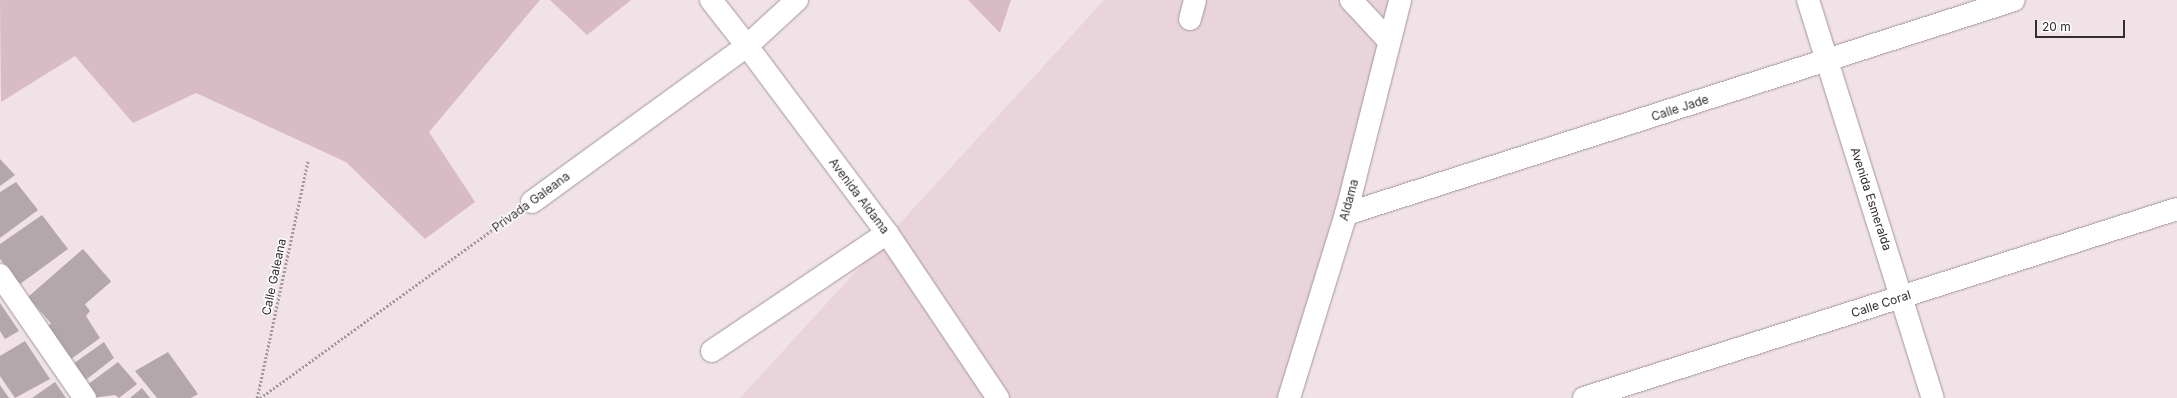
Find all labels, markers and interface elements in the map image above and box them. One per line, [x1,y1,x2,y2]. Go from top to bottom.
scale bar [2037,12,2127,38]
text: 20 m [2042,19,2071,34]
street label: Calle Jade [1649,92,1711,124]
street label: Avenida Esmeralda [1848,146,1894,252]
street label: Avenida Aldama [826,155,892,237]
street label: Privada Galeana [489,169,573,235]
street label: Aldama [1337,178,1361,222]
street label: Calle Galeana [259,237,289,317]
street label: Calle Coral [1849,288,1913,320]

